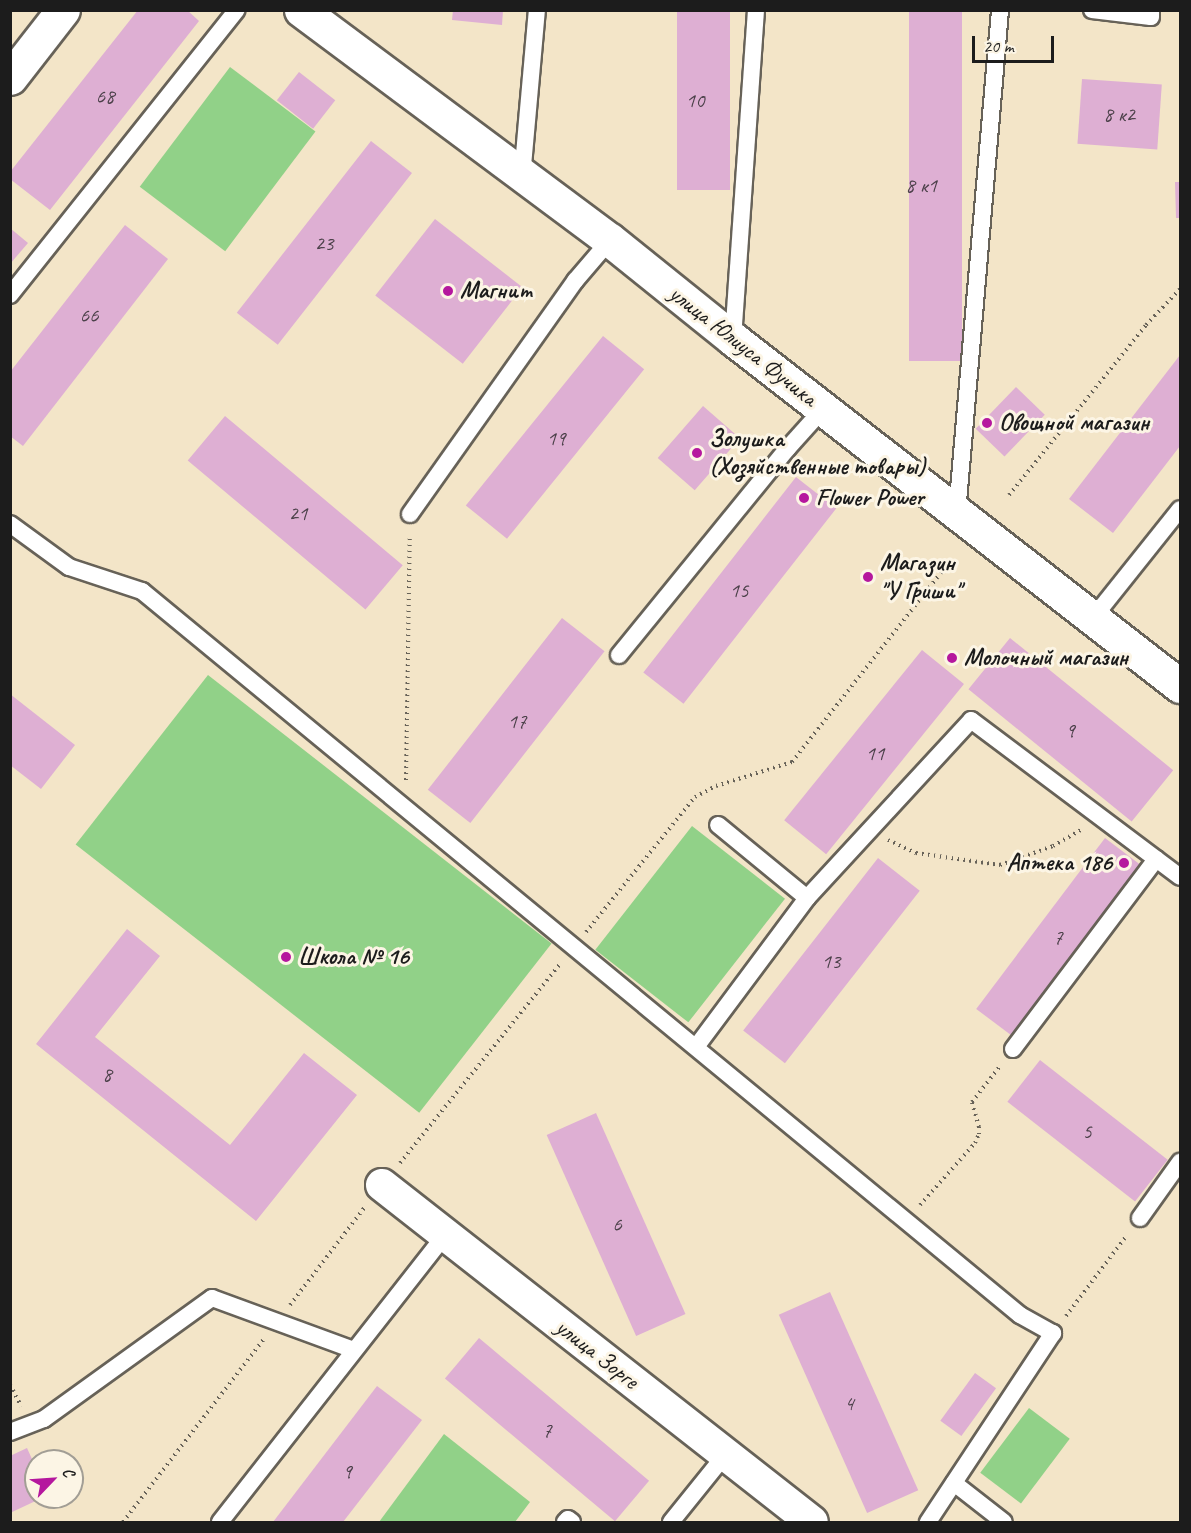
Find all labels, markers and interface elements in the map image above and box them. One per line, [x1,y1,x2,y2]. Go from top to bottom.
scale bar [975,24,1058,62]
text: 20 m [983,35,1014,57]
house number: 68 [96,83,114,109]
house number: 10 [686,87,704,113]
house number: 8 к2 [1103,101,1135,127]
house number: 8 к1 [905,172,937,198]
house number: 23 [315,230,333,256]
place label: Магнит [460,277,533,305]
street label: улица Юлиуса Фучика [663,279,823,413]
marker: Магнит [441,284,455,298]
house number: 66 [80,302,98,328]
place label: Овощной магазин [999,409,1149,437]
marker: Овощной магазин [980,416,994,430]
house number: 19 [547,425,565,451]
place label: Золушка (Хозяйственные товары) [709,425,925,481]
marker: Золушка (Хозяйственные товары) [690,446,704,460]
place label: Flower Power [816,484,924,512]
marker: Flower Power [797,491,811,505]
house number: 21 [289,500,307,526]
place label: Магазин "У Гриши" [880,549,960,605]
marker: Магазин "У Гриши" [861,570,875,584]
house number: 15 [730,577,748,603]
place label: Молочный магазин [964,644,1128,672]
marker: Молочный магазин [945,651,959,665]
house number: 17 [508,708,526,734]
house number: 9 [1065,717,1075,743]
house number: 11 [866,740,884,766]
place label: Аптека 186 [1007,849,1112,877]
marker: Аптека 186 [1117,856,1131,870]
house number: 7 [1053,924,1063,950]
place label: Школа № 16 [298,943,409,971]
house number: 13 [822,948,840,974]
marker: Школа № 16 [279,950,293,964]
house number: 8 [102,1061,112,1087]
house number: 5 [1082,1118,1092,1144]
house number: 6 [612,1211,622,1237]
street label: улица Зорге [550,1313,644,1395]
house number: 4 [844,1390,854,1416]
house number: 7 [542,1417,552,1443]
north arrow [24,1449,84,1509]
house number: 9 [342,1458,352,1484]
text: С [58,1464,79,1480]

